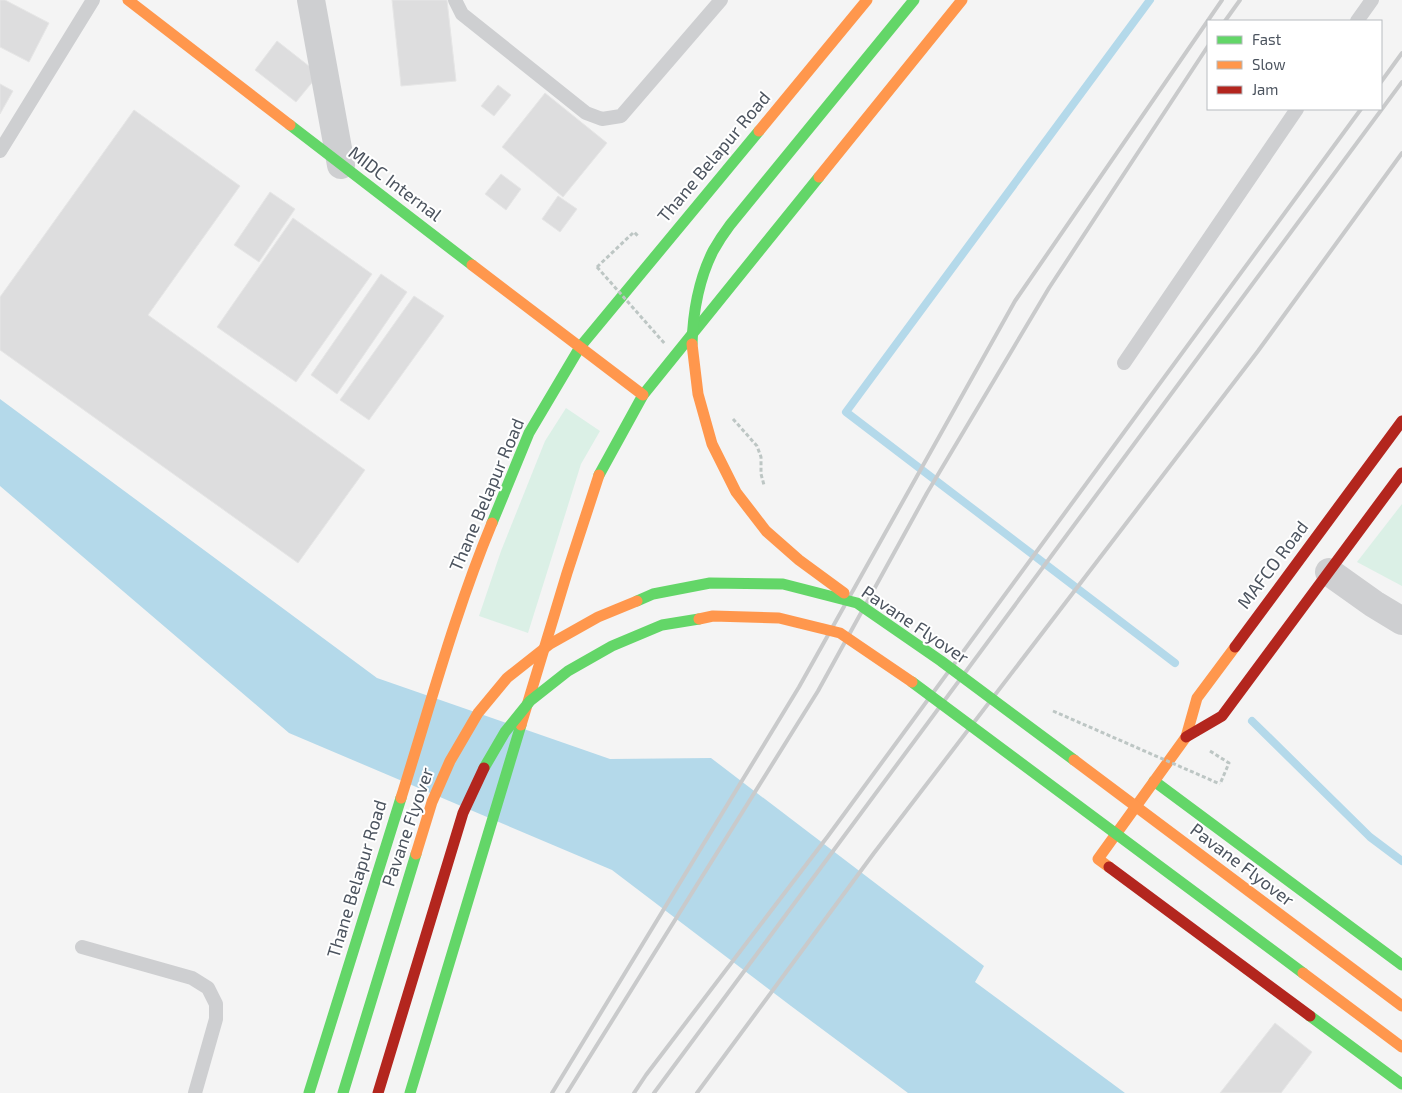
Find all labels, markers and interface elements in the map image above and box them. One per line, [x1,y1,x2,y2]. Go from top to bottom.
legend [1207,20,1382,110]
text: Fast [1252,30,1282,48]
text: Slow [1252,55,1286,73]
text: Jam [1252,80,1278,98]
street label: Thane Belapur Road [652,86,774,226]
street label: MIDC Internal [345,141,447,226]
street label: Thane Belapur Road [444,415,528,574]
street label: MAFCO Road [1232,516,1312,613]
street label: Pavane Flyover [858,580,973,668]
street label: Pavane Flyover [376,764,438,889]
street label: Thane Belapur Road [322,797,391,960]
street label: Pavane Flyover [1186,818,1299,910]

